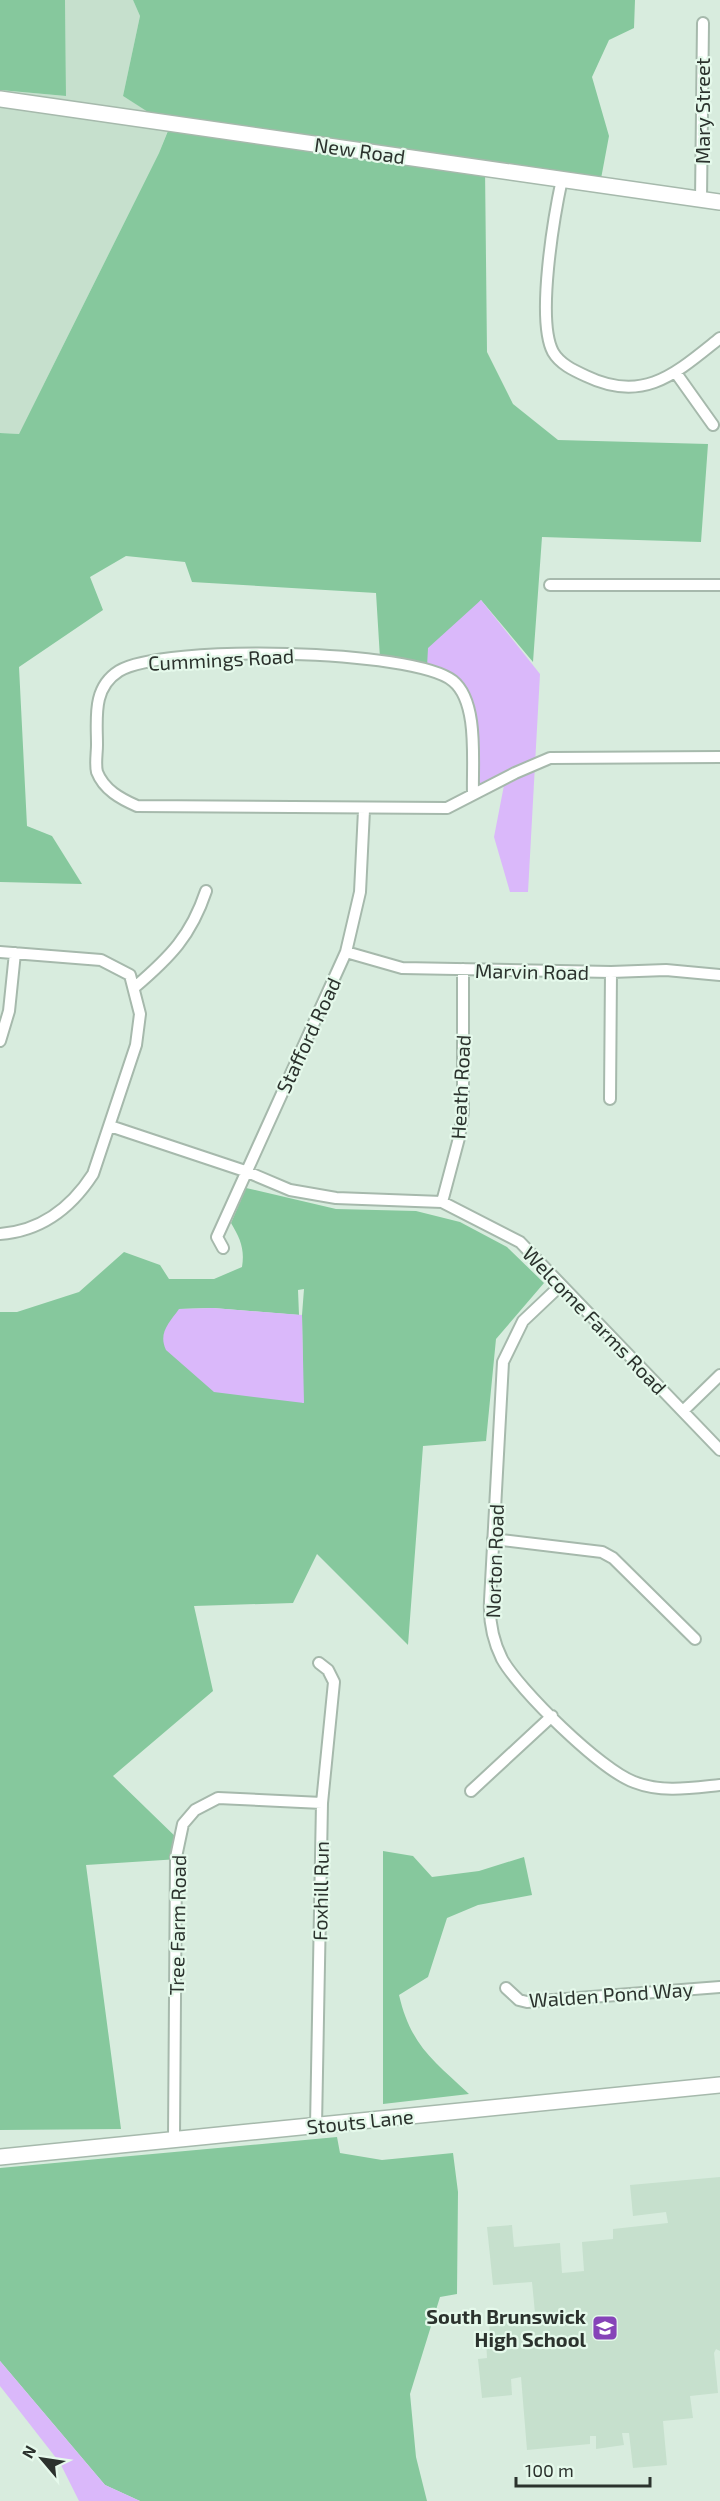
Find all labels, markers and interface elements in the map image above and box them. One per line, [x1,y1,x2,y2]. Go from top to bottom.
street label: Mary Street [690,57,714,164]
street label: New Road [313,132,407,168]
street label: Cummings Road [147,643,295,675]
street label: Marvin Road [475,958,589,984]
street label: Stafford Road [271,973,345,1097]
street label: Heath Road [445,1034,475,1140]
street label: Welcome Farms Road [518,1241,672,1399]
street label: Norton Road [480,1503,508,1619]
street label: Foxhill Run [307,1841,333,1941]
street label: Tree Farm Road [164,1854,190,1996]
street label: Walden Pond Way [528,1976,694,2012]
street label: Stouts Lane [305,2103,415,2139]
place label: South Brunswick High School [426,2304,587,2351]
school or university icon: South Brunswick High School [590,2313,620,2343]
north arrow [12,2429,72,2489]
text: N [17,2442,40,2461]
scale bar [516,2450,650,2488]
text: 100 m [525,2459,574,2481]

